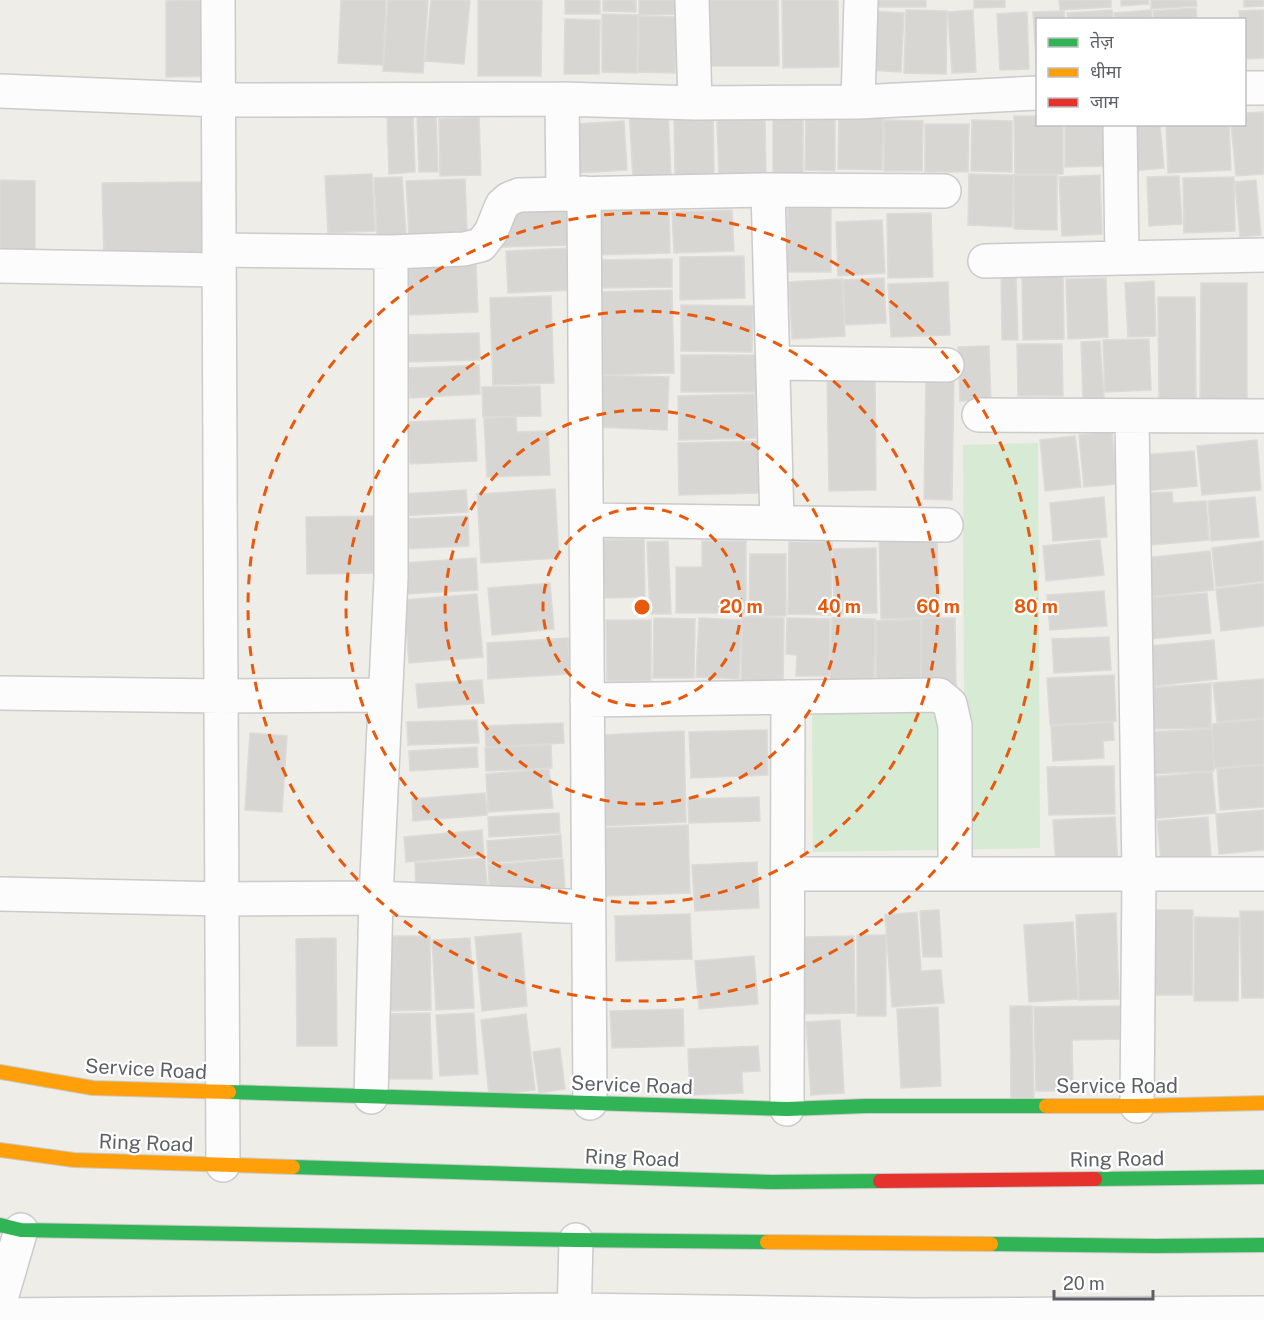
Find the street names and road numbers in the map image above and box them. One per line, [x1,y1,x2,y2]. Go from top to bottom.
street label: Service Road [84,1054,208,1084]
street label: Service Road [571,1071,693,1099]
street label: Service Road [1056,1074,1178,1098]
street label: Ring Road [98,1129,194,1157]
street label: Ring Road [584,1144,680,1172]
street label: Ring Road [1069,1146,1165,1172]

